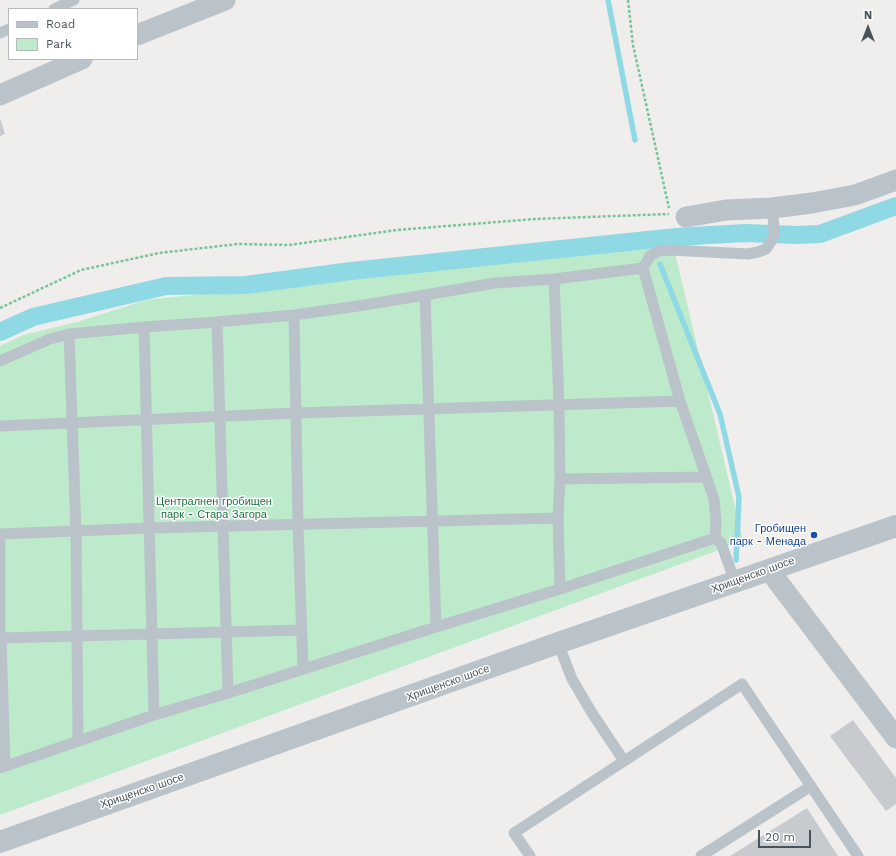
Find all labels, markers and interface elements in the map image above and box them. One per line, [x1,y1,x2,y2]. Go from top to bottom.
legend [8,8,138,60]
north arrow [848,8,888,48]
text: N [864,9,872,22]
text: Road [46,17,75,31]
text: Park [46,37,72,51]
park label: Централнен гробищен парк - Стара Загора [156,495,272,521]
place label: Гробищен парк - Менада [730,522,806,548]
marker: Гробищен парк - Менада [809,530,819,540]
street label: Хрищенско шосе [710,554,796,596]
street label: Хрищенско шосе [405,662,491,704]
street label: Хрищенско шосе [98,771,186,811]
scale bar [760,822,813,848]
text: 20 m [765,830,795,844]

